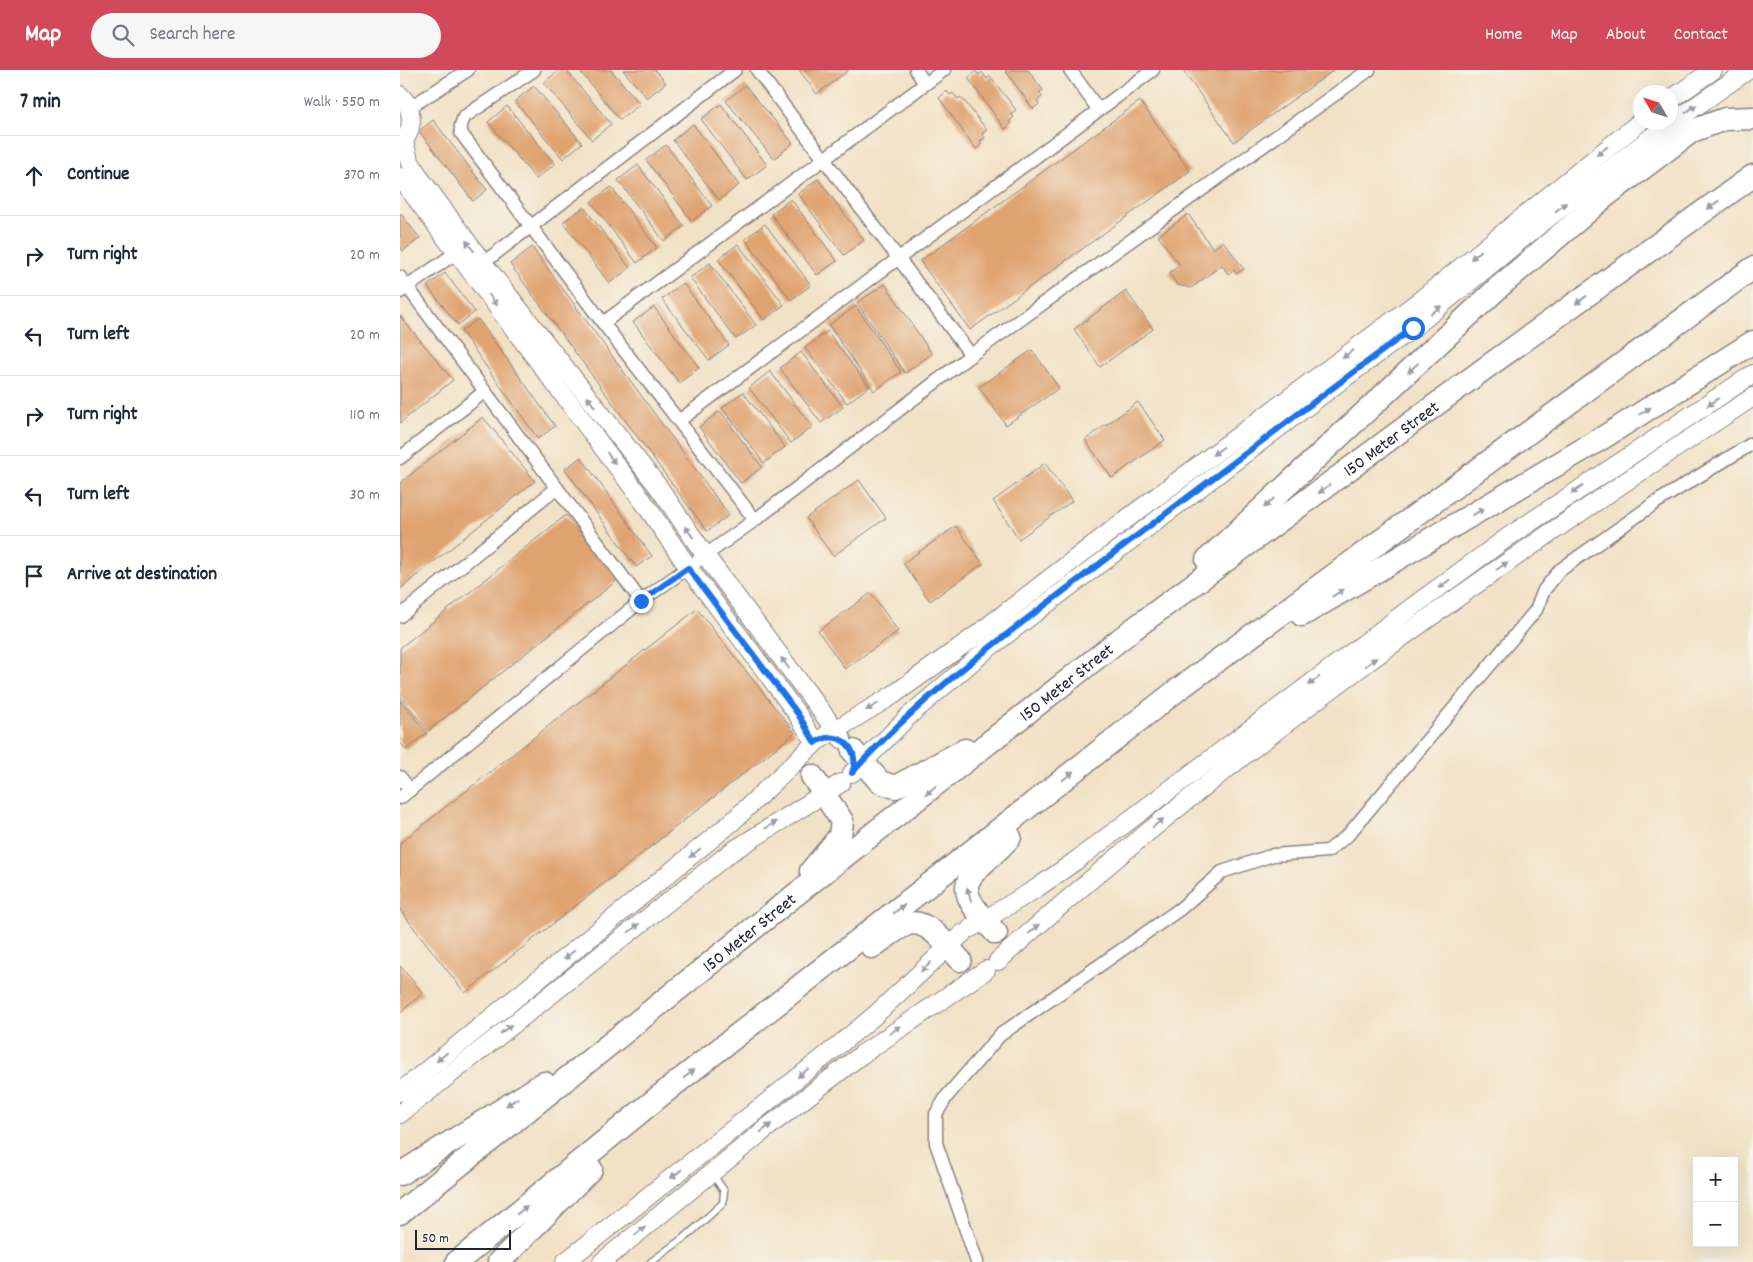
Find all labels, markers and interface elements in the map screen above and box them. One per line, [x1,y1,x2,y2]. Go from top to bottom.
search box [91,13,441,58]
text: Map [25,18,61,52]
icon: search [109,21,137,49]
text: Search here [149,22,235,49]
text: Home [1485,23,1522,48]
text: Map [1550,23,1578,48]
text: About [1606,23,1646,48]
text: Contact [1674,23,1728,48]
north arrow [1633,85,1678,130]
text: 7 min [20,88,61,118]
text: Walk · 550 m [304,91,380,114]
one-way arrow [1684,104,1698,114]
one-way arrow [1596,146,1609,157]
icon: ahead [20,162,48,190]
text: Continue [67,162,129,189]
text: 370 m [343,164,380,187]
one-way arrow [1707,200,1720,210]
one-way arrow [1555,202,1568,213]
one-way arrow [465,239,475,253]
icon: right [20,242,48,270]
text: Turn right [67,242,138,269]
text: 20 m [350,244,380,267]
one-way arrow [1470,249,1483,260]
one-way arrow [488,293,498,307]
one-way arrow [1575,295,1588,305]
one-way arrow [1429,305,1442,316]
route start [1402,317,1425,340]
icon: left [20,322,48,350]
text: Turn left [67,322,130,349]
text: 20 m [350,324,380,347]
one-way arrow [1341,349,1355,359]
one-way arrow [1407,362,1419,374]
one-way arrow [586,396,597,409]
street label: 150 Meter Street [1339,396,1446,484]
one-way arrow [1706,397,1720,406]
icon: right [20,402,48,430]
text: Turn right [67,402,138,429]
text: 110 m [350,404,380,427]
one-way arrow [1638,406,1652,416]
one-way arrow [1212,446,1225,457]
one-way arrow [606,451,616,465]
icon: left [20,482,48,510]
text: Turn left [67,482,130,509]
text: 30 m [350,484,380,507]
one-way arrow [1318,484,1331,495]
one-way arrow [1570,486,1584,495]
one-way arrow [1263,497,1275,509]
one-way arrow [1472,507,1485,516]
one-way arrow [684,525,694,538]
one-way arrow [1495,561,1509,571]
icon: arrive [20,562,48,590]
text: Arrive at destination [67,562,217,589]
one-way arrow [1437,579,1451,589]
one-way arrow [1331,589,1344,598]
route end [630,590,653,613]
street label: 150 Meter Street [1015,639,1120,729]
one-way arrow [1364,656,1377,667]
one-way arrow [779,657,790,670]
one-way arrow [1307,676,1321,686]
one-way arrow [865,703,878,712]
one-way arrow [1061,771,1075,781]
one-way arrow [924,784,937,795]
one-way arrow [1151,818,1164,829]
one-way arrow [765,821,778,830]
one-way arrow [689,847,702,858]
one-way arrow [965,886,973,902]
street label: 150 Meter Street [698,888,803,979]
one-way arrow [892,903,905,914]
one-way arrow [627,922,640,933]
one-way arrow [1028,923,1041,934]
one-way arrow [563,949,576,960]
one-way arrow [920,961,932,973]
one-way arrow [499,1023,512,1034]
one-way arrow [888,1025,902,1035]
one-way arrow [436,1051,448,1062]
one-way arrow [682,1068,695,1079]
one-way arrow [797,1068,810,1079]
one-way arrow [505,1098,518,1107]
one-way arrow [759,1123,772,1134]
map controls [1693,1157,1738,1247]
button: + [1693,1157,1738,1202]
one-way arrow [670,1168,683,1179]
button: − [1693,1202,1738,1247]
one-way arrow [515,1204,528,1215]
one-way arrow [633,1225,646,1236]
scale bar [415,1227,511,1250]
text: 50 m [422,1229,449,1249]

